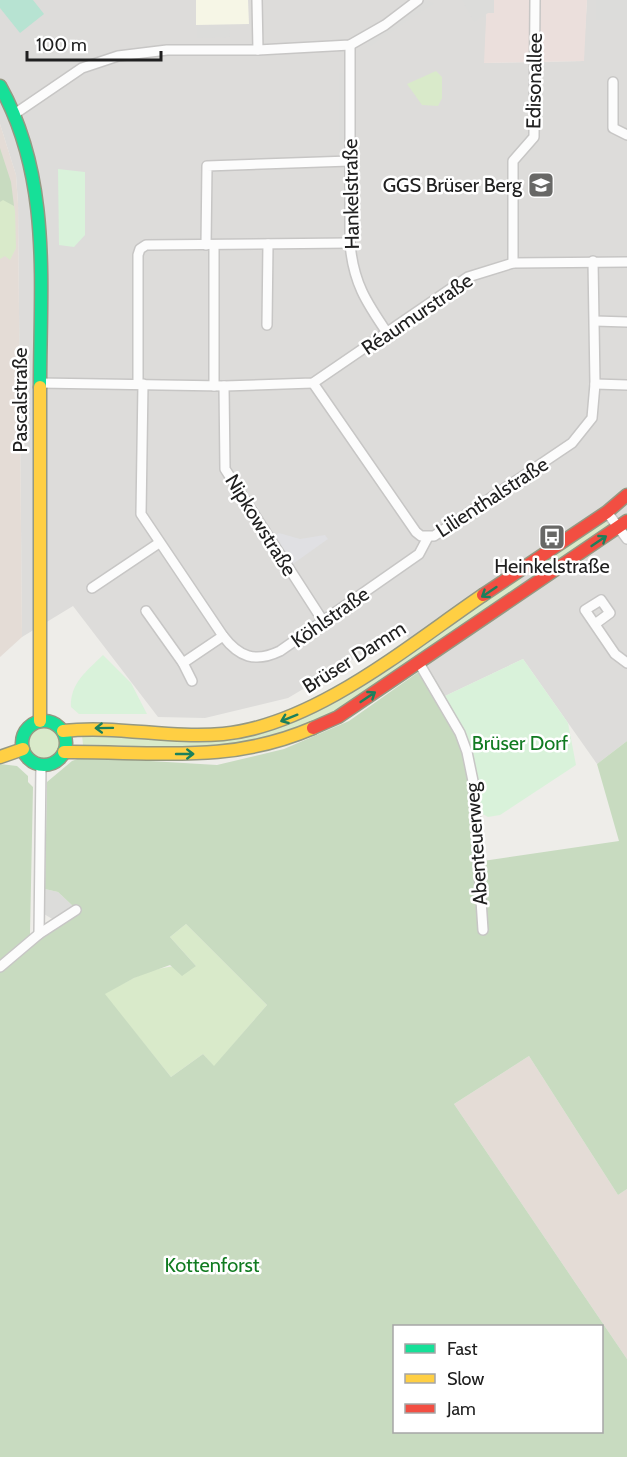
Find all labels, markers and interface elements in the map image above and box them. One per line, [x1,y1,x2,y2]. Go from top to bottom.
scale bar [27,24,160,62]
street label: Edisonallee [521,33,547,129]
text: 100 m [36,34,87,56]
street label: Hankelstraße [338,138,364,250]
school or university icon: GGS Brüser Berg [526,170,556,200]
place label: GGS Brüser Berg [383,173,523,197]
street label: Réaumurstraße [357,268,477,360]
street label: Pascalstraße [8,348,32,452]
street label: Lilienthalstraße [431,452,553,542]
street label: Nipkowstraße [220,470,302,580]
bus stop icon: Heinkelstraße [537,522,567,552]
one-way arrow [590,534,607,546]
place label: Heinkelstraße [494,554,610,578]
street label: Köhlstraße [286,581,374,653]
one-way arrow [482,586,498,598]
street label: Brüser Damm [298,616,410,698]
one-way arrow [359,691,375,703]
one-way arrow [281,713,299,724]
one-way arrow [95,722,115,734]
park label: Brüser Dorf [472,731,569,755]
one-way arrow [175,748,195,760]
street label: Abenteuerweg [460,781,492,906]
park label: Kottenforst [165,1253,260,1277]
legend [393,1325,603,1433]
text: Fast [447,1338,478,1360]
text: Slow [447,1368,484,1390]
text: Jam [446,1398,476,1420]

